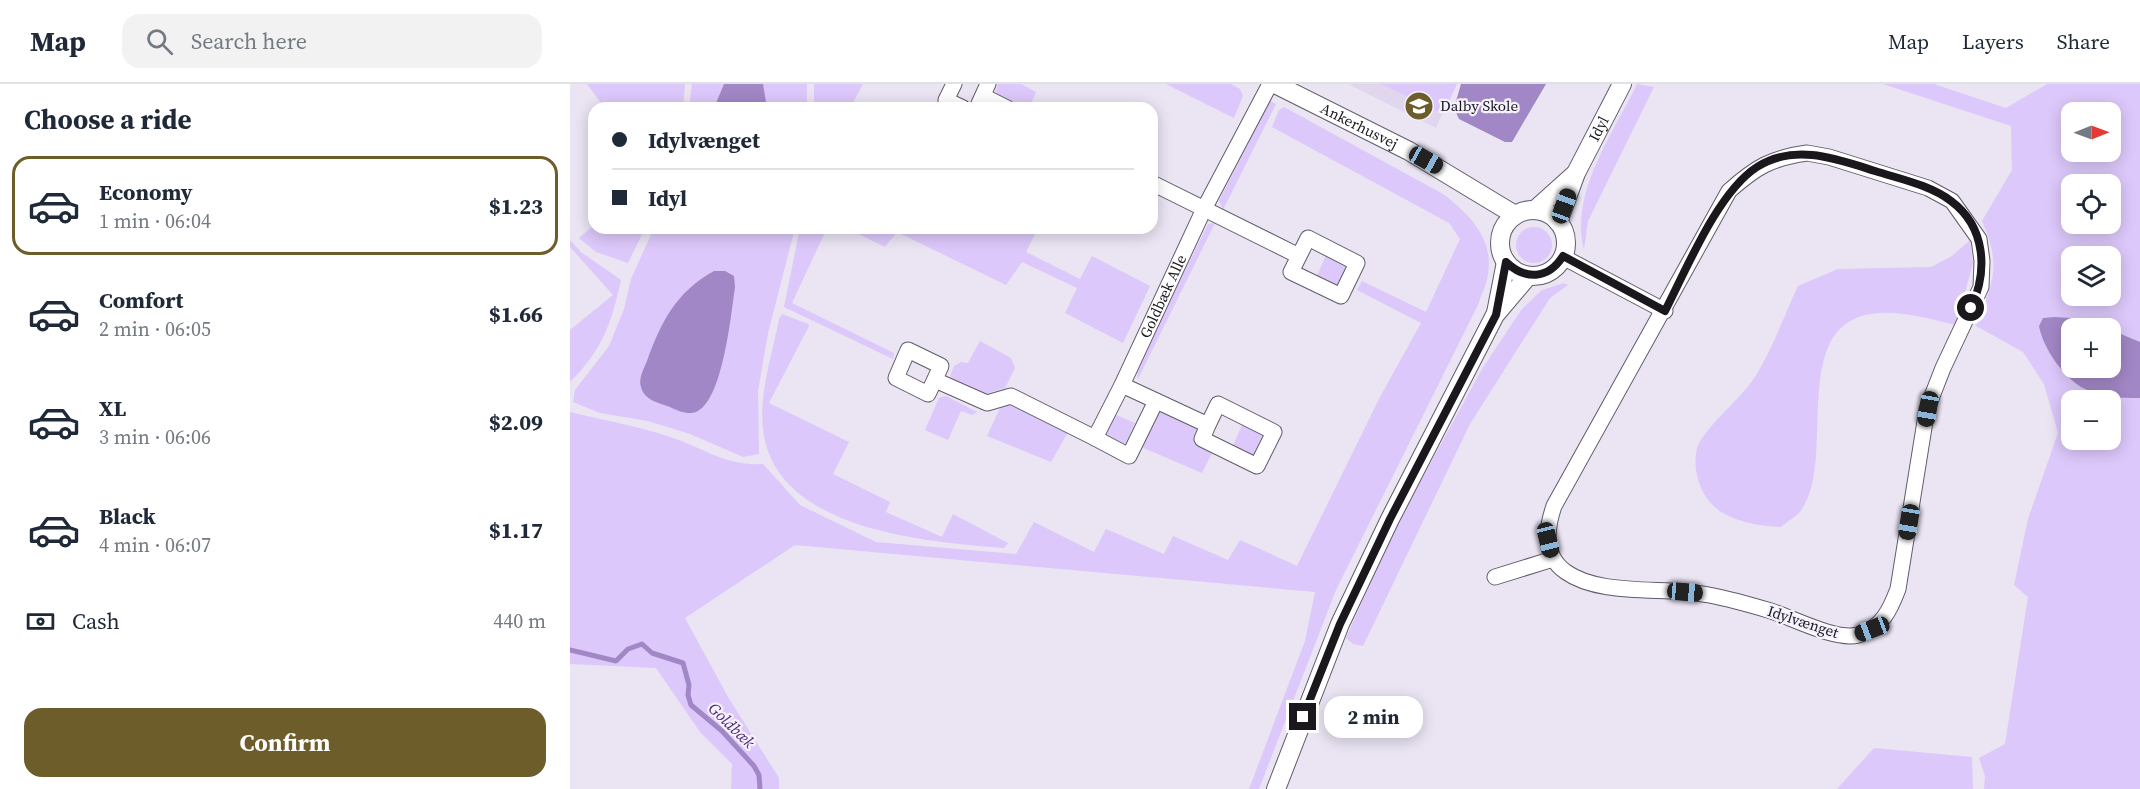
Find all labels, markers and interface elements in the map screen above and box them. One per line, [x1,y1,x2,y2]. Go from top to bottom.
search box [122,14,542,68]
text: Map [30,22,86,60]
icon: search [143,25,176,58]
text: Search here [191,26,307,56]
text: Map [1888,27,1929,56]
text: Layers [1962,27,2024,56]
text: Share [2057,27,2110,56]
school or university icon: Dalby Skole [1403,90,1435,122]
place label: Dalby Skole [1440,95,1518,116]
street label: Ankerhusvej [1317,97,1402,154]
text: Choose a ride [24,101,192,138]
north arrow [2061,102,2121,162]
map controls [2061,102,2121,450]
street label: Idyl [1583,112,1614,145]
text: Idylvænget [648,125,760,155]
car [1406,143,1446,177]
button: locate [2061,174,2121,234]
text: Economy [99,177,193,207]
icon: car [27,179,81,233]
text: Idyl [648,183,687,213]
car [1549,186,1579,226]
text: $1.23 [489,191,543,221]
text: 1 min · 06:04 [99,207,211,235]
button: layers [2061,246,2121,306]
street label: Goldbæk Alle [1134,251,1191,341]
text: Comfort [99,285,183,315]
icon: car [27,287,81,341]
route start [1957,294,1984,321]
text: $1.66 [489,299,543,329]
text: 2 min · 06:05 [99,315,211,343]
button: + [2061,318,2121,378]
car [1916,390,1940,428]
button: − [2061,390,2121,450]
text: XL [99,393,126,423]
icon: car [27,395,81,449]
text: $2.09 [489,407,543,437]
text: 3 min · 06:06 [99,423,211,451]
text: Black [99,501,156,531]
icon: car [27,503,81,557]
car [1897,503,1921,541]
text: $1.17 [489,515,543,545]
car [1535,520,1561,560]
text: 4 min · 06:07 [99,531,211,559]
car [1666,581,1704,603]
street label: Idylvænget [1765,600,1842,643]
icon: cash [24,605,57,638]
text: Cash [72,606,120,636]
text: 440 m [493,607,546,635]
car [1852,614,1892,644]
callout: 2 min [1324,696,1423,738]
water label: Goldbæk [704,697,760,753]
route end [1289,703,1316,730]
text: 2 min [1348,703,1399,731]
button: Confirm [24,708,546,777]

